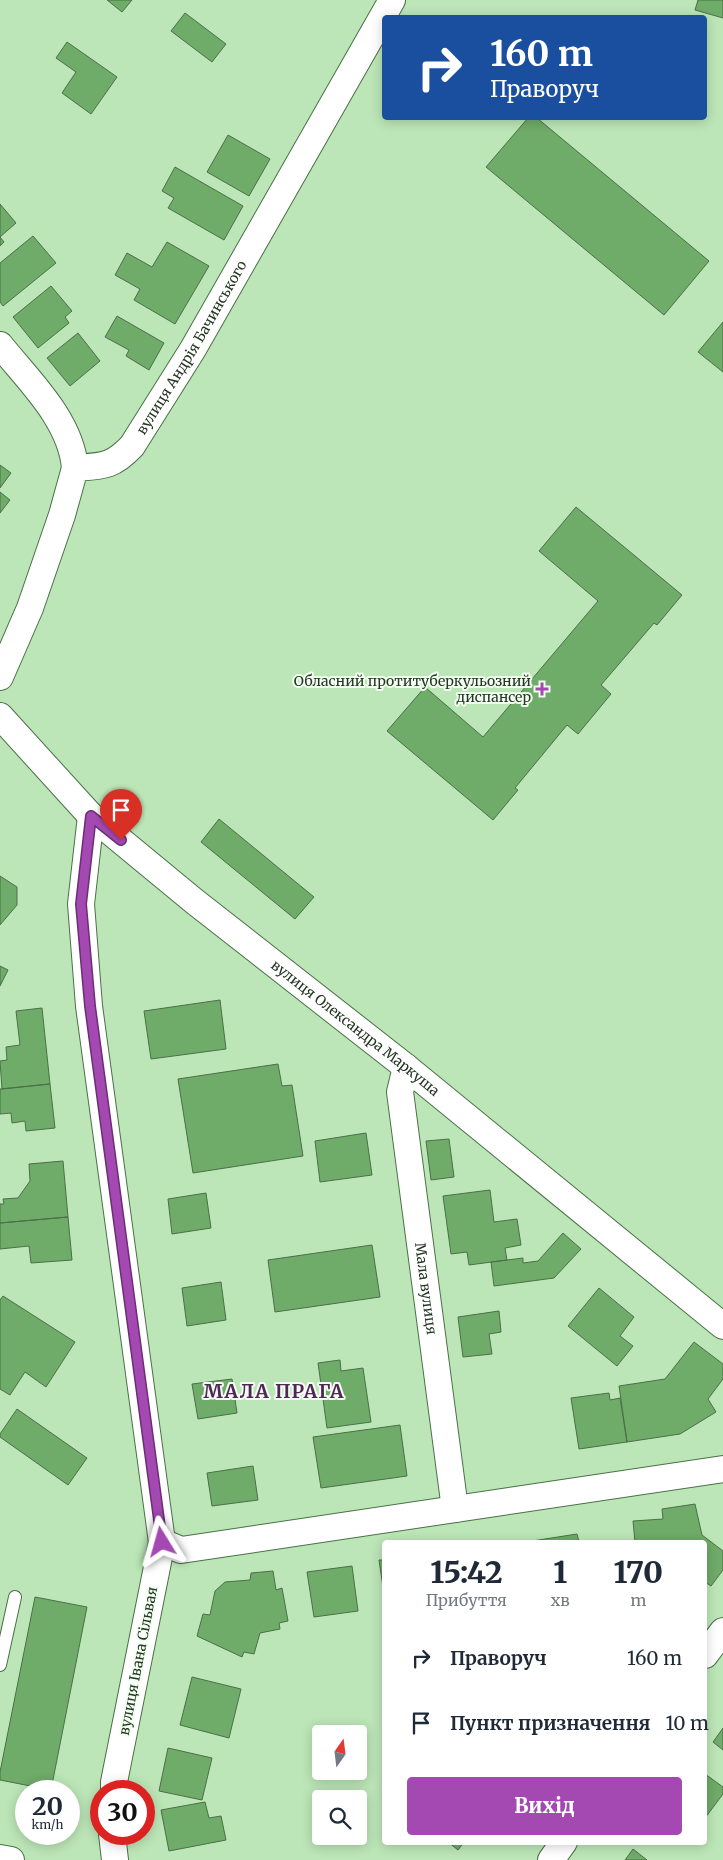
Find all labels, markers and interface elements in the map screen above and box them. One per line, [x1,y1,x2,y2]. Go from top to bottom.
text: 160 m [490,32,593,76]
icon: right [407,35,472,100]
text: Праворуч [490,75,599,103]
street label: вулиця Андрія Бачинського [133,257,251,438]
place label: Обласний протитуберкульозний диспансер [294,672,531,706]
marker: Обласний протитуберкульозний диспансер [535,682,549,696]
pin [100,789,142,840]
icon: arrive [107,796,135,824]
street label: вулиця Олександра Маркуша [268,956,444,1100]
street label: Мала вулиця [411,1241,441,1336]
district label: МАЛА ПРАГА [204,1379,344,1403]
position arrow [135,1515,187,1567]
text: 15:42 [430,1553,503,1591]
text: 1 [553,1553,567,1591]
text: 170 [614,1553,663,1591]
street label: вулиця Івана Сільвая [115,1585,161,1737]
text: Прибуття [426,1590,507,1610]
text: хв [551,1590,570,1610]
text: m [630,1590,646,1610]
icon: right [407,1644,435,1672]
text: Праворуч [450,1646,547,1670]
text: 160 m [627,1646,682,1670]
icon: arrive [407,1709,435,1737]
text: Пункт призначення [450,1711,650,1735]
text: 10 m [665,1711,709,1735]
north arrow [312,1725,368,1780]
map controls [312,1725,367,1845]
button: Вихід [407,1777,682,1835]
speed limit sign: 30 [90,1780,155,1845]
text: 20 [32,1790,63,1822]
button: search [312,1790,367,1845]
text: km/h [32,1817,63,1832]

